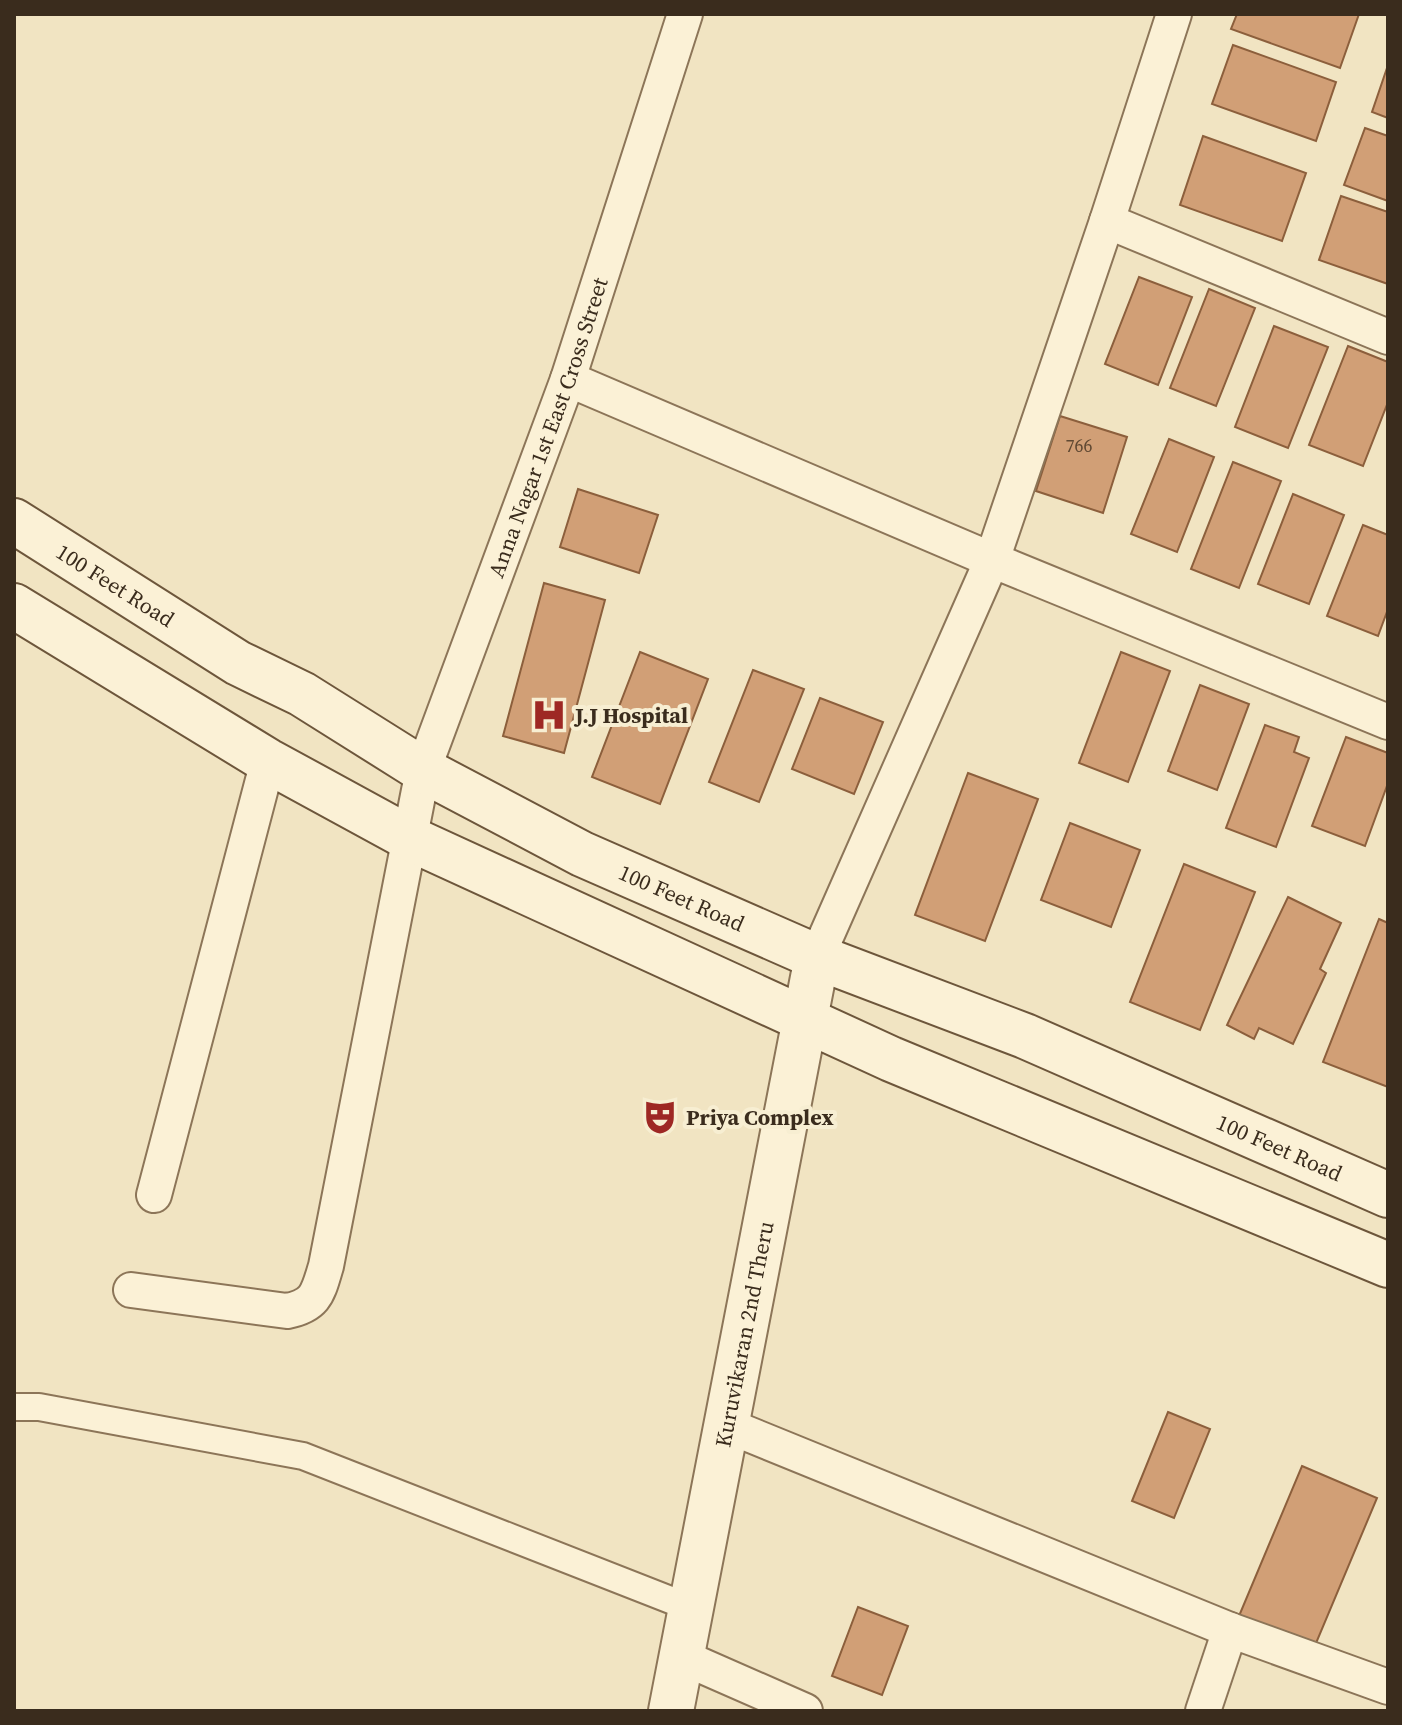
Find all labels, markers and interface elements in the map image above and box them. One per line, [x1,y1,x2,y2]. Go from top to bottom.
street label: Anna Nagar 1st East Cross Street [481,273,615,582]
house number: 766 [1066,433,1093,458]
street label: 100 Feet Road [50,537,181,634]
hospital icon: J.J Hospital [530,696,568,734]
place label: J.J Hospital [573,700,688,730]
street label: 100 Feet Road [614,857,750,939]
theatre icon: Priya Complex [641,1098,679,1136]
place label: Priya Complex [686,1102,834,1132]
street label: 100 Feet Road [1212,1107,1348,1188]
street label: Kuruvikaran 2nd Theru [707,1218,781,1450]

